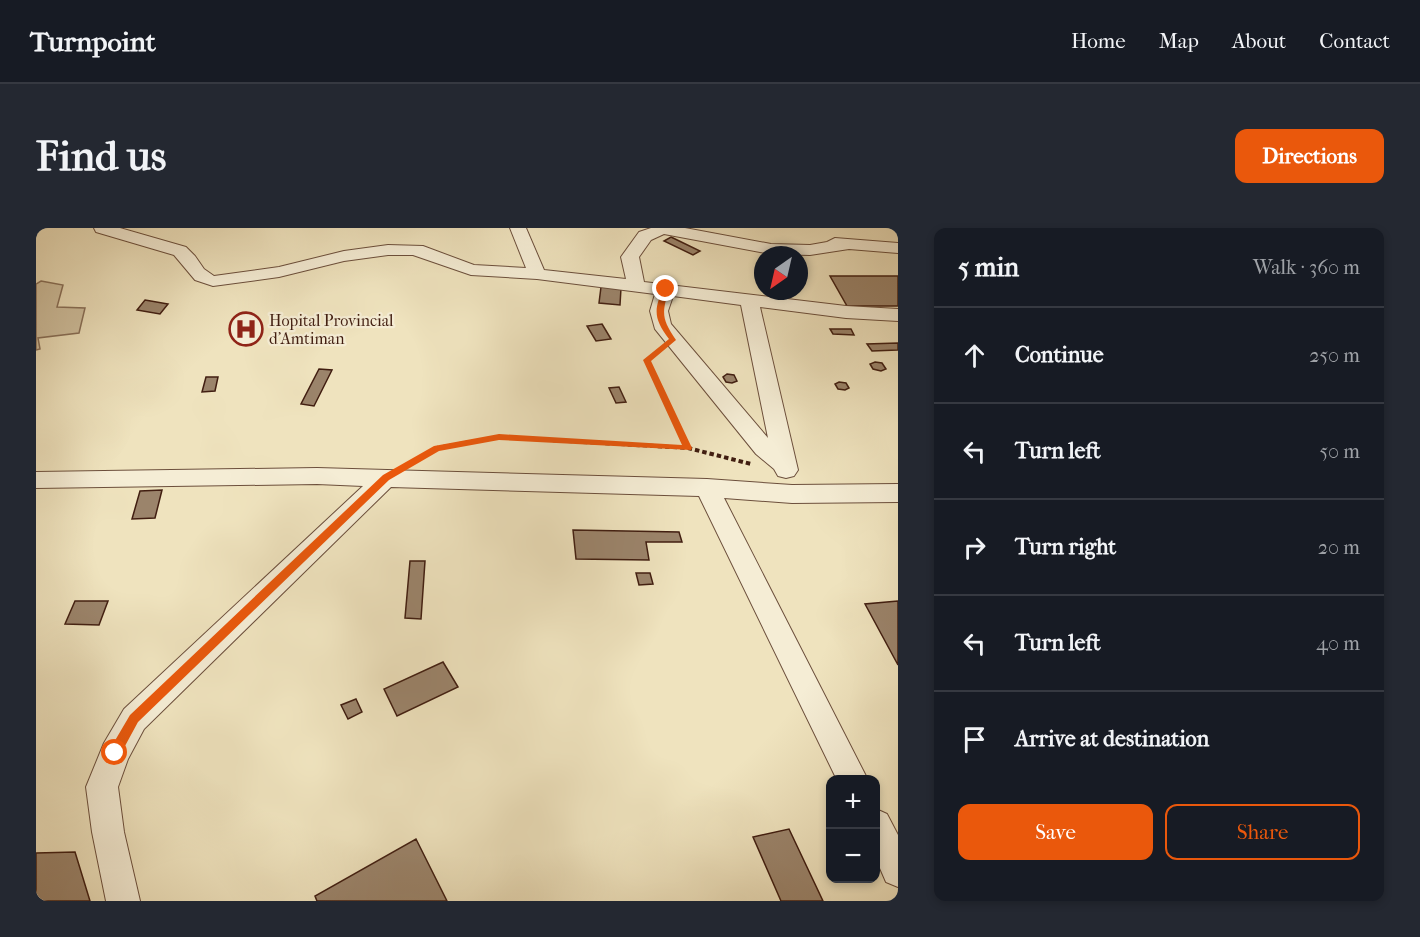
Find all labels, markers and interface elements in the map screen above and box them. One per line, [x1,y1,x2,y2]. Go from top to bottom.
text: Turnpoint [30,25,156,58]
text: Home [1071,29,1126,53]
text: Map [1159,29,1199,53]
text: About [1232,29,1286,53]
text: Contact [1319,29,1390,53]
button: Directions [1235,129,1384,183]
text: Find us [36,132,166,181]
north arrow [754,246,808,300]
text: 5 min [958,252,1019,283]
text: Walk · 360 m [1253,256,1360,279]
route end [652,275,678,301]
hospital icon: Hopital Provincial d'Amtiman [228,311,264,347]
place label: Hopital Provincial d'Amtiman [269,311,394,348]
icon: ahead [958,339,991,372]
text: Continue [1015,342,1104,368]
text: 250 m [1309,344,1360,367]
icon: left [958,435,991,468]
text: Turn left [1015,438,1101,464]
text: 50 m [1319,440,1360,463]
icon: right [958,531,991,564]
text: Turn right [1015,534,1116,560]
text: 20 m [1318,536,1360,559]
icon: left [958,627,991,660]
text: Turn left [1015,630,1101,656]
text: 40 m [1316,632,1360,655]
icon: arrive [958,723,991,756]
text: Arrive at destination [1015,726,1209,752]
route start [101,739,127,765]
map controls [826,775,880,883]
button: + [826,775,880,829]
button: Save [958,804,1153,860]
button: Share [1165,804,1360,860]
button: − [826,829,880,883]

